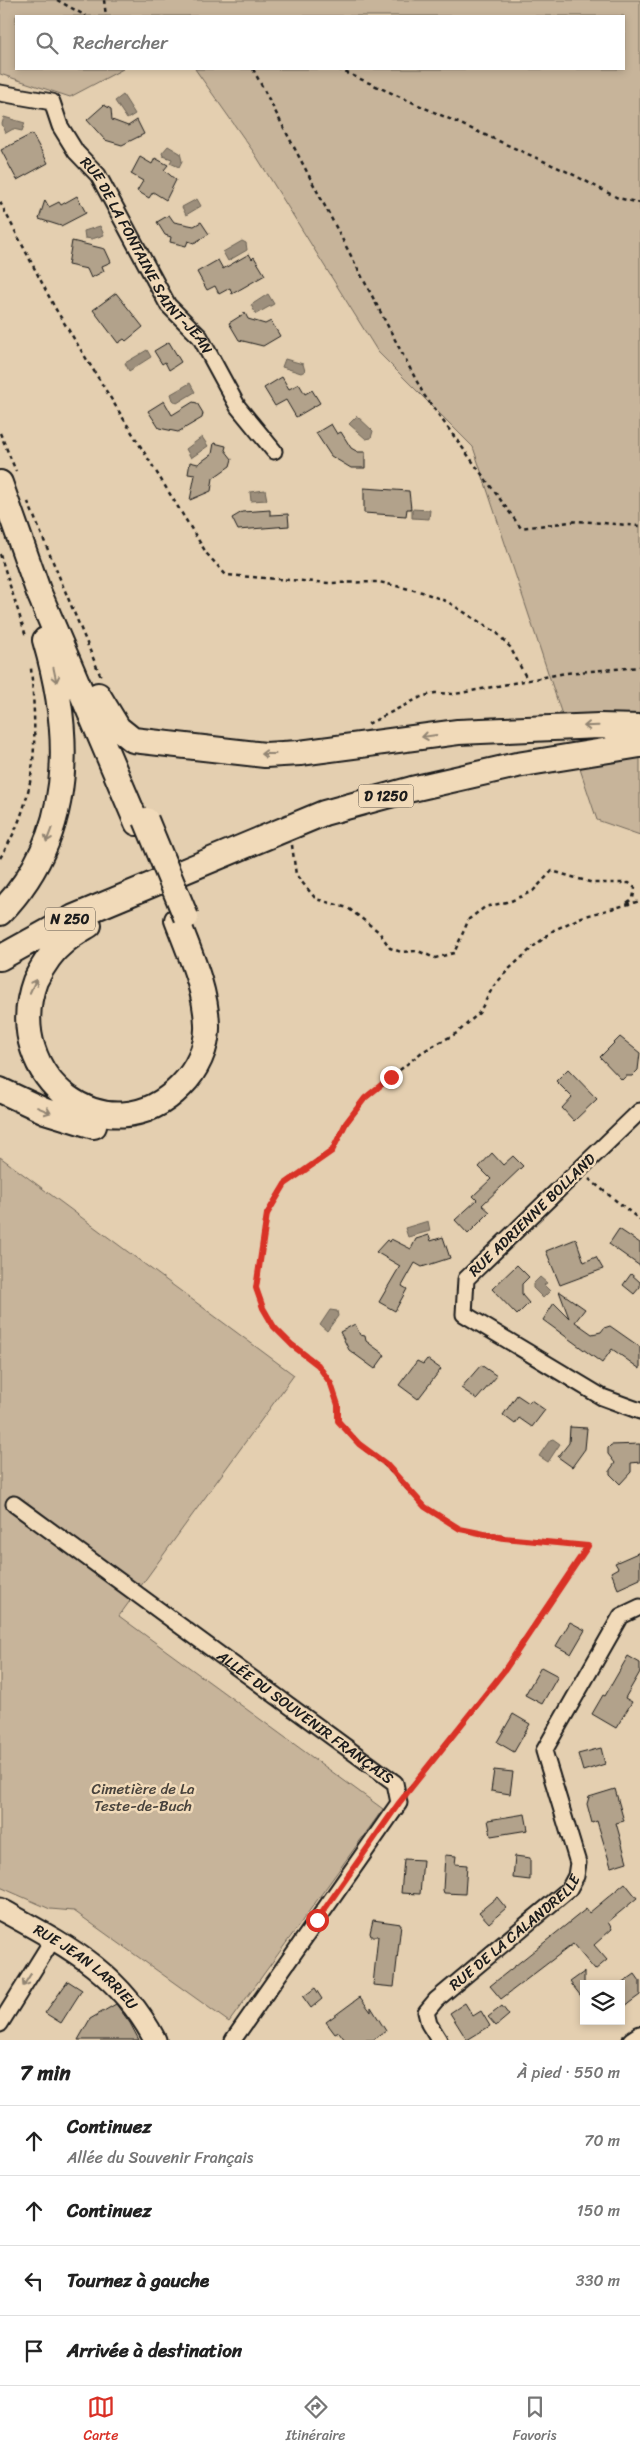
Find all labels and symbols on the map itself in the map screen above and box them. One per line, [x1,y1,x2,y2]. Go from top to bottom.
street label: RUE DE LA FONTAINE SAINT-JEAN [74,150,220,359]
one-way arrow [50,667,60,683]
one-way arrow [584,722,600,731]
one-way arrow [421,731,437,741]
one-way arrow [260,749,276,759]
road number: D 1250 [358,784,414,808]
one-way arrow [43,827,53,842]
road number: N 250 [45,908,95,931]
one-way arrow [28,978,38,993]
route end [380,1066,403,1089]
one-way arrow [36,1106,52,1115]
street label: RUE ADRIENNE BOLLAND [462,1147,602,1283]
street label: ALLÉE DU SOUVENIR FRANÇAIS [210,1643,400,1791]
park label: Cimetière de La Teste-de-Buch [92,1776,195,1819]
street label: RUE DE LA CALANDRELLE [443,1868,588,1997]
route start [306,1909,329,1932]
street label: RUE JEAN LARRIEU [28,1917,145,2016]
one-way arrow [22,1973,32,1987]

